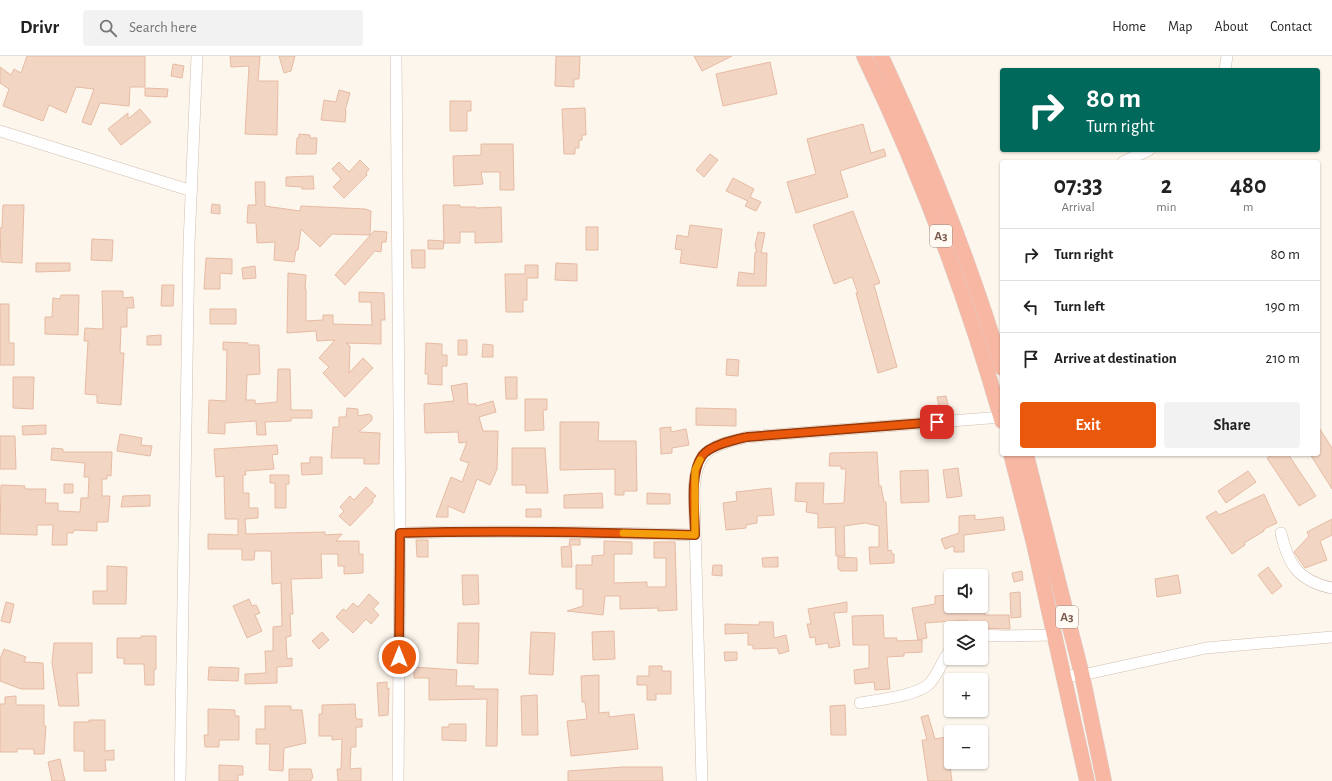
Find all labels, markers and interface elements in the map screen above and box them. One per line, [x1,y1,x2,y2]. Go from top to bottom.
search box [83,10,363,46]
icon: search [97,17,119,39]
text: Drivr [20,18,59,37]
text: Search here [129,20,197,35]
text: Home [1112,20,1146,34]
text: Map [1168,20,1192,34]
text: About [1214,20,1248,34]
text: Contact [1270,20,1312,34]
icon: right [1020,84,1072,136]
text: 80 m [1086,85,1141,113]
text: Turn right [1086,118,1155,136]
text: 07:33 [1054,174,1103,198]
text: 2 [1161,174,1172,198]
text: 480 [1230,174,1266,198]
text: Arrival [1061,201,1095,214]
text: min [1156,201,1176,214]
text: m [1243,201,1253,214]
road number: A3 [930,225,952,247]
icon: right [1020,244,1042,266]
text: Turn right [1054,247,1113,262]
text: 80 m [1270,247,1300,262]
icon: left [1020,296,1042,318]
text: Turn left [1054,299,1105,314]
text: 190 m [1265,299,1300,314]
icon: arrive [1020,348,1042,370]
text: Arrive at destination [1054,351,1177,366]
text: 210 m [1266,351,1300,366]
button: Exit [1020,402,1156,448]
button: Share [1164,402,1300,448]
pin [920,405,954,439]
icon: arrive [926,411,948,433]
map controls [944,569,988,769]
button: sound [944,569,988,613]
road number: A3 [1056,606,1078,628]
button: layers [944,621,988,665]
position arrow [378,636,420,678]
button: + [944,673,988,717]
button: − [944,725,988,769]

